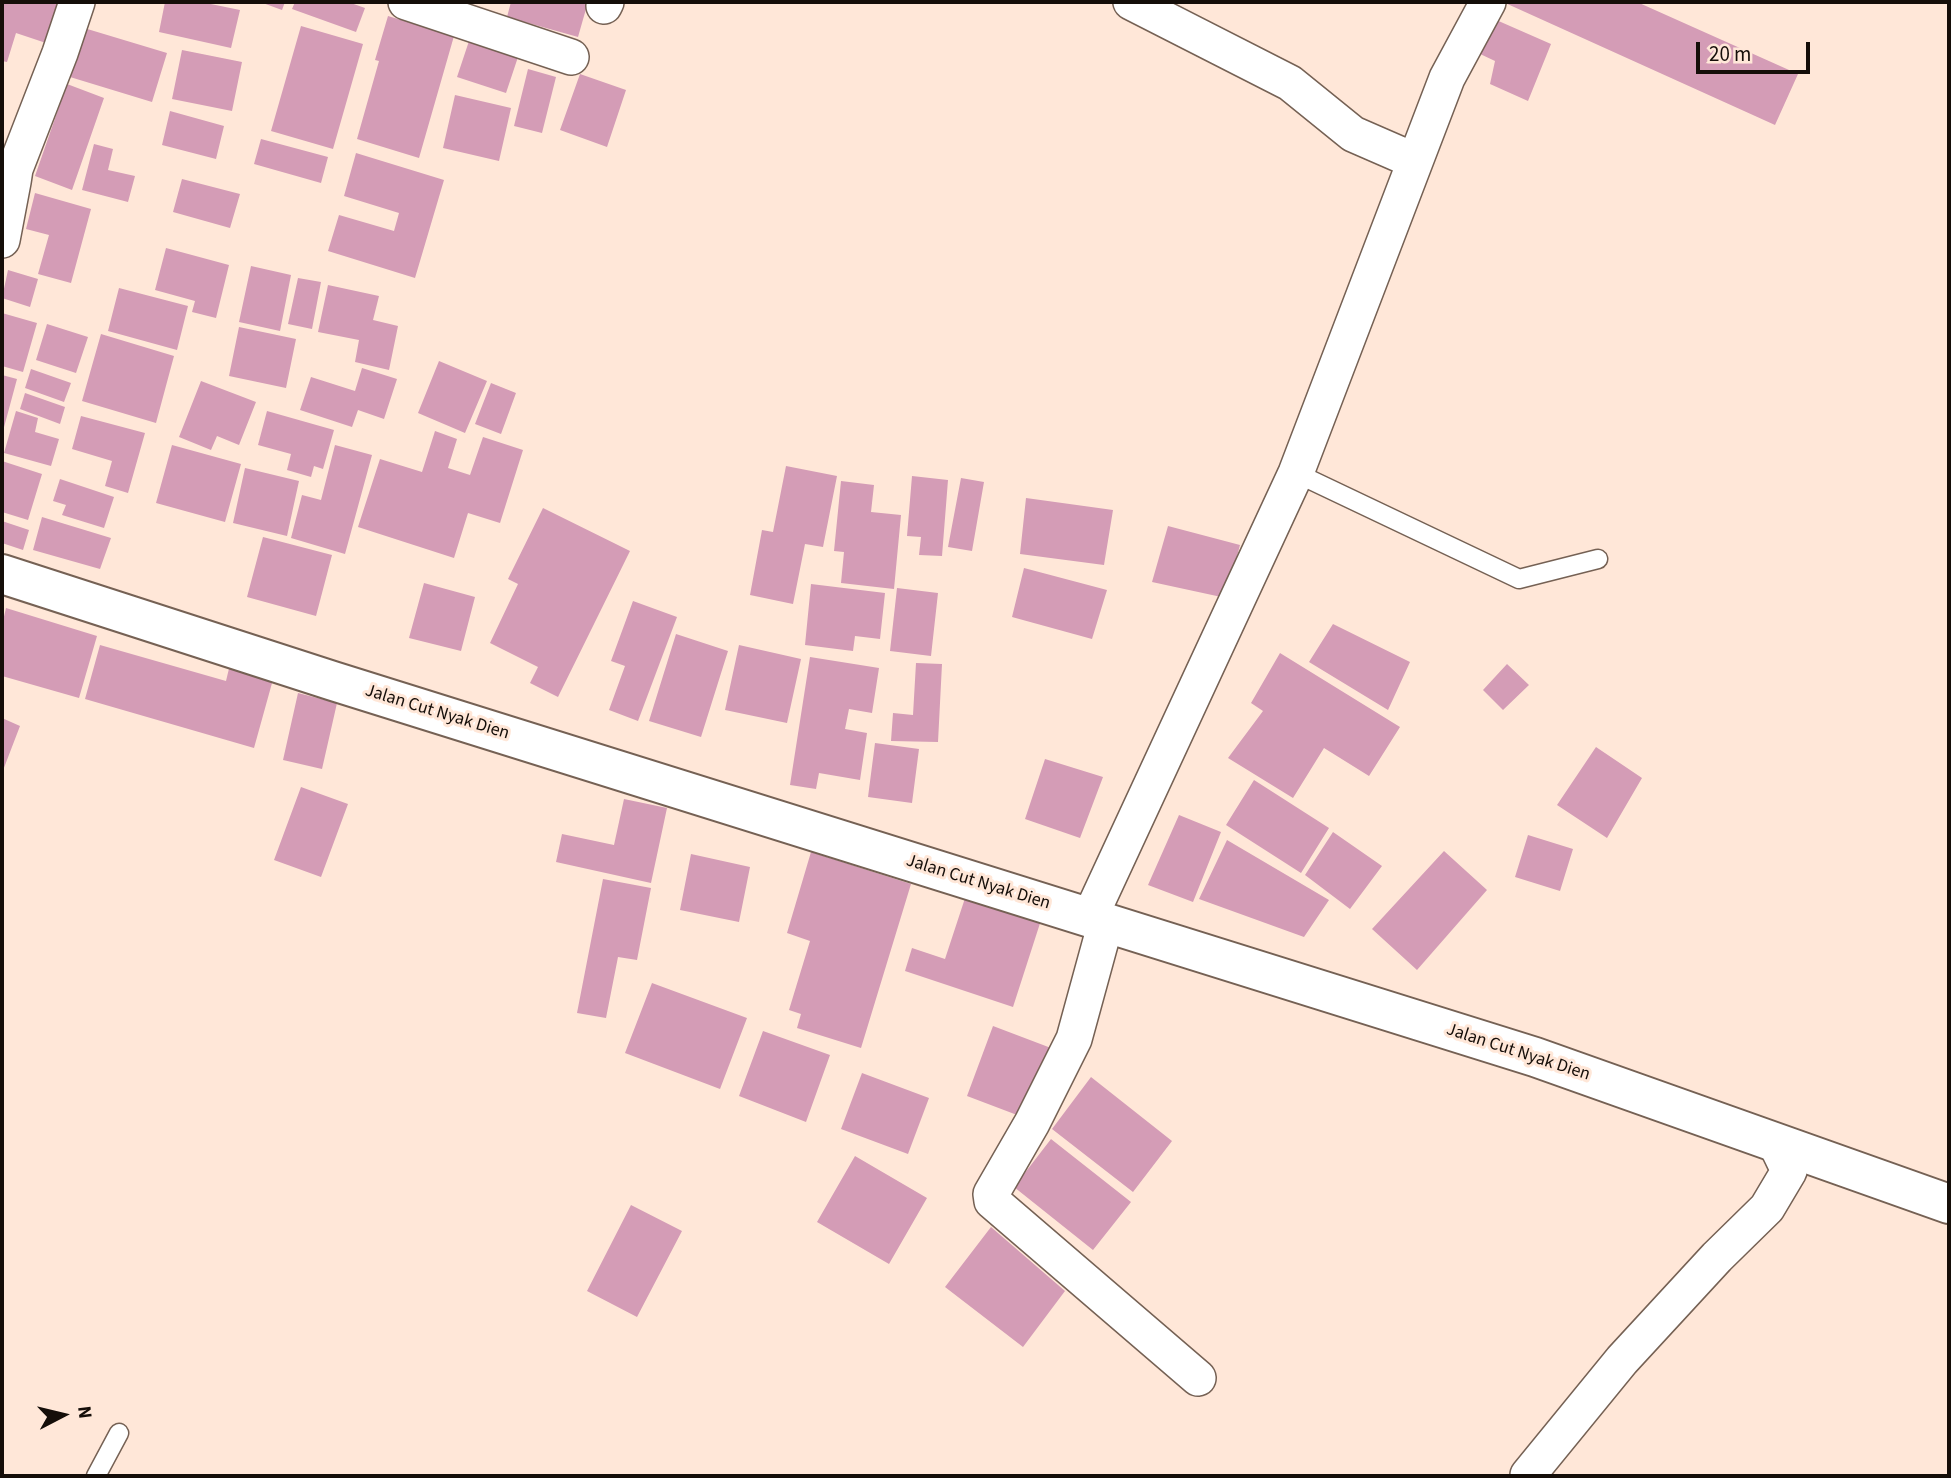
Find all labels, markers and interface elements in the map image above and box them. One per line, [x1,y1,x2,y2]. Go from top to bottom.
scale bar [1699,28,1813,72]
text: 20 m [1709,39,1751,69]
street label: Jalan Cut Nyak Dien [362,681,512,745]
street label: Jalan Cut Nyak Dien [903,851,1053,915]
street label: Jalan Cut Nyak Dien [1443,1020,1593,1086]
north arrow [28,1380,98,1450]
text: N [70,1404,99,1420]

